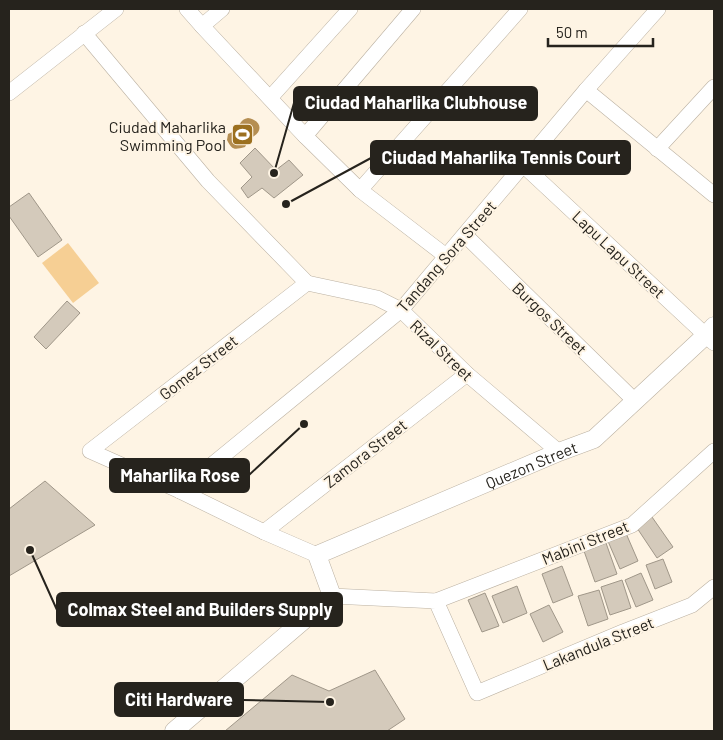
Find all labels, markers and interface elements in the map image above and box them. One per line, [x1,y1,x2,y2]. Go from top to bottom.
scale bar [548,15,653,47]
text: 50 m [556,23,588,41]
callout: Ciudad Maharlika Clubhouse [294,87,537,120]
text: Ciudad Maharlika Clubhouse [305,91,527,113]
place label: Ciudad Maharlika Swimming Pool [109,117,226,154]
sports icon: Ciudad Maharlika Swimming Pool [230,123,254,147]
callout: Ciudad Maharlika Tennis Court [371,141,630,174]
text: Ciudad Maharlika Tennis Court [381,146,621,168]
street label: Tandang Sora Street [392,196,500,316]
street label: Lapu Lapu Street [569,206,669,302]
street label: Burgos Street [509,278,591,358]
street label: Rizal Street [407,315,477,385]
street label: Gomez Street [155,331,241,403]
street label: Zamora Street [320,415,410,491]
street label: Quezon Street [482,437,580,492]
callout: Maharlika Rose [110,459,249,492]
text: Maharlika Rose [120,464,240,486]
street label: Mabini Street [539,516,631,568]
callout: Colmax Steel and Builders Supply [57,593,342,626]
text: Colmax Steel and Builders Supply [68,598,333,620]
street label: Lakandula Street [540,612,656,674]
callout: Citi Hardware [115,683,243,716]
text: Citi Hardware [125,688,233,710]

